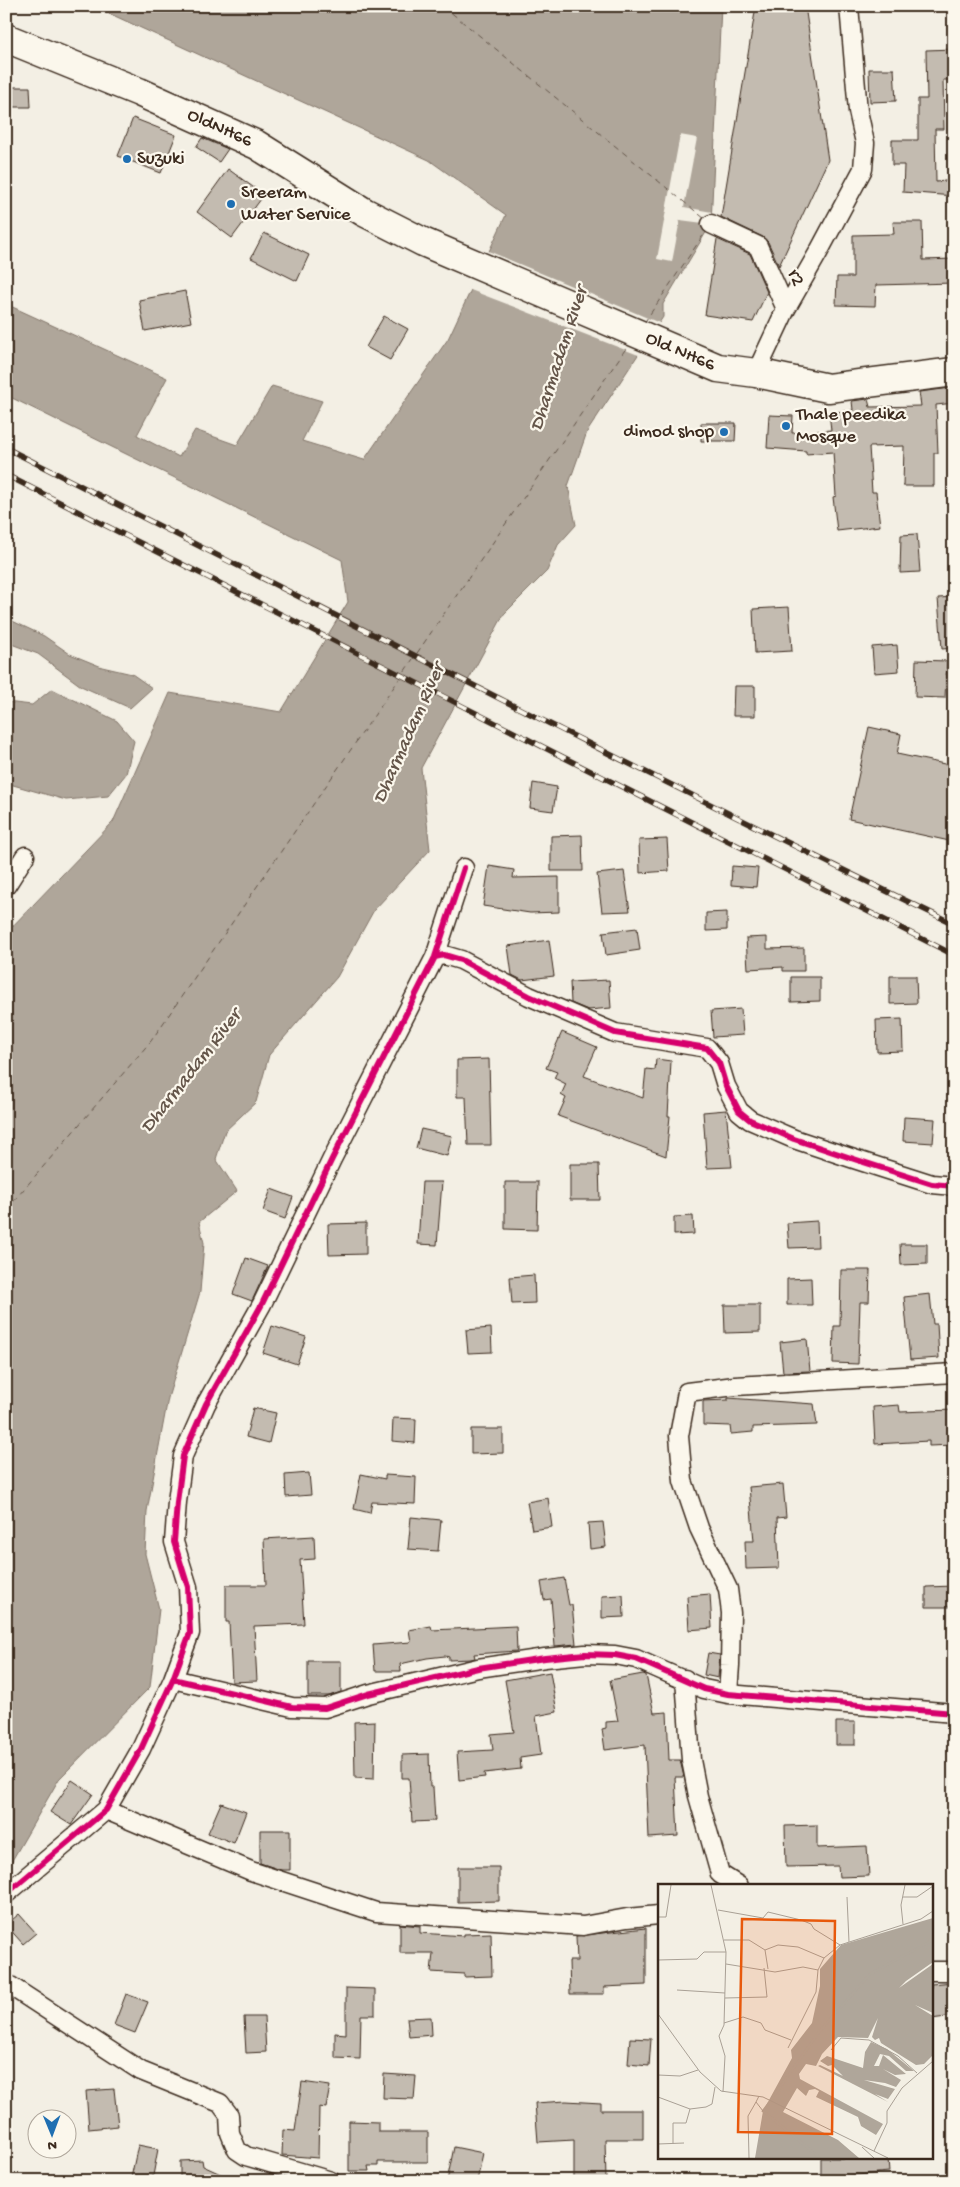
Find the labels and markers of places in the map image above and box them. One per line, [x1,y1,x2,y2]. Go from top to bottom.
place label: Suzuki [137,148,185,171]
marker: Suzuki [121,153,133,165]
place label: Sreeram Water Service [241,182,351,227]
marker: Sreeram Water Service [225,198,237,210]
place label: Thale peedika Mosque [795,404,907,449]
marker: Thale peedika Mosque [780,420,792,432]
place label: dimod shop [623,421,715,444]
marker: dimod shop [718,426,730,438]

